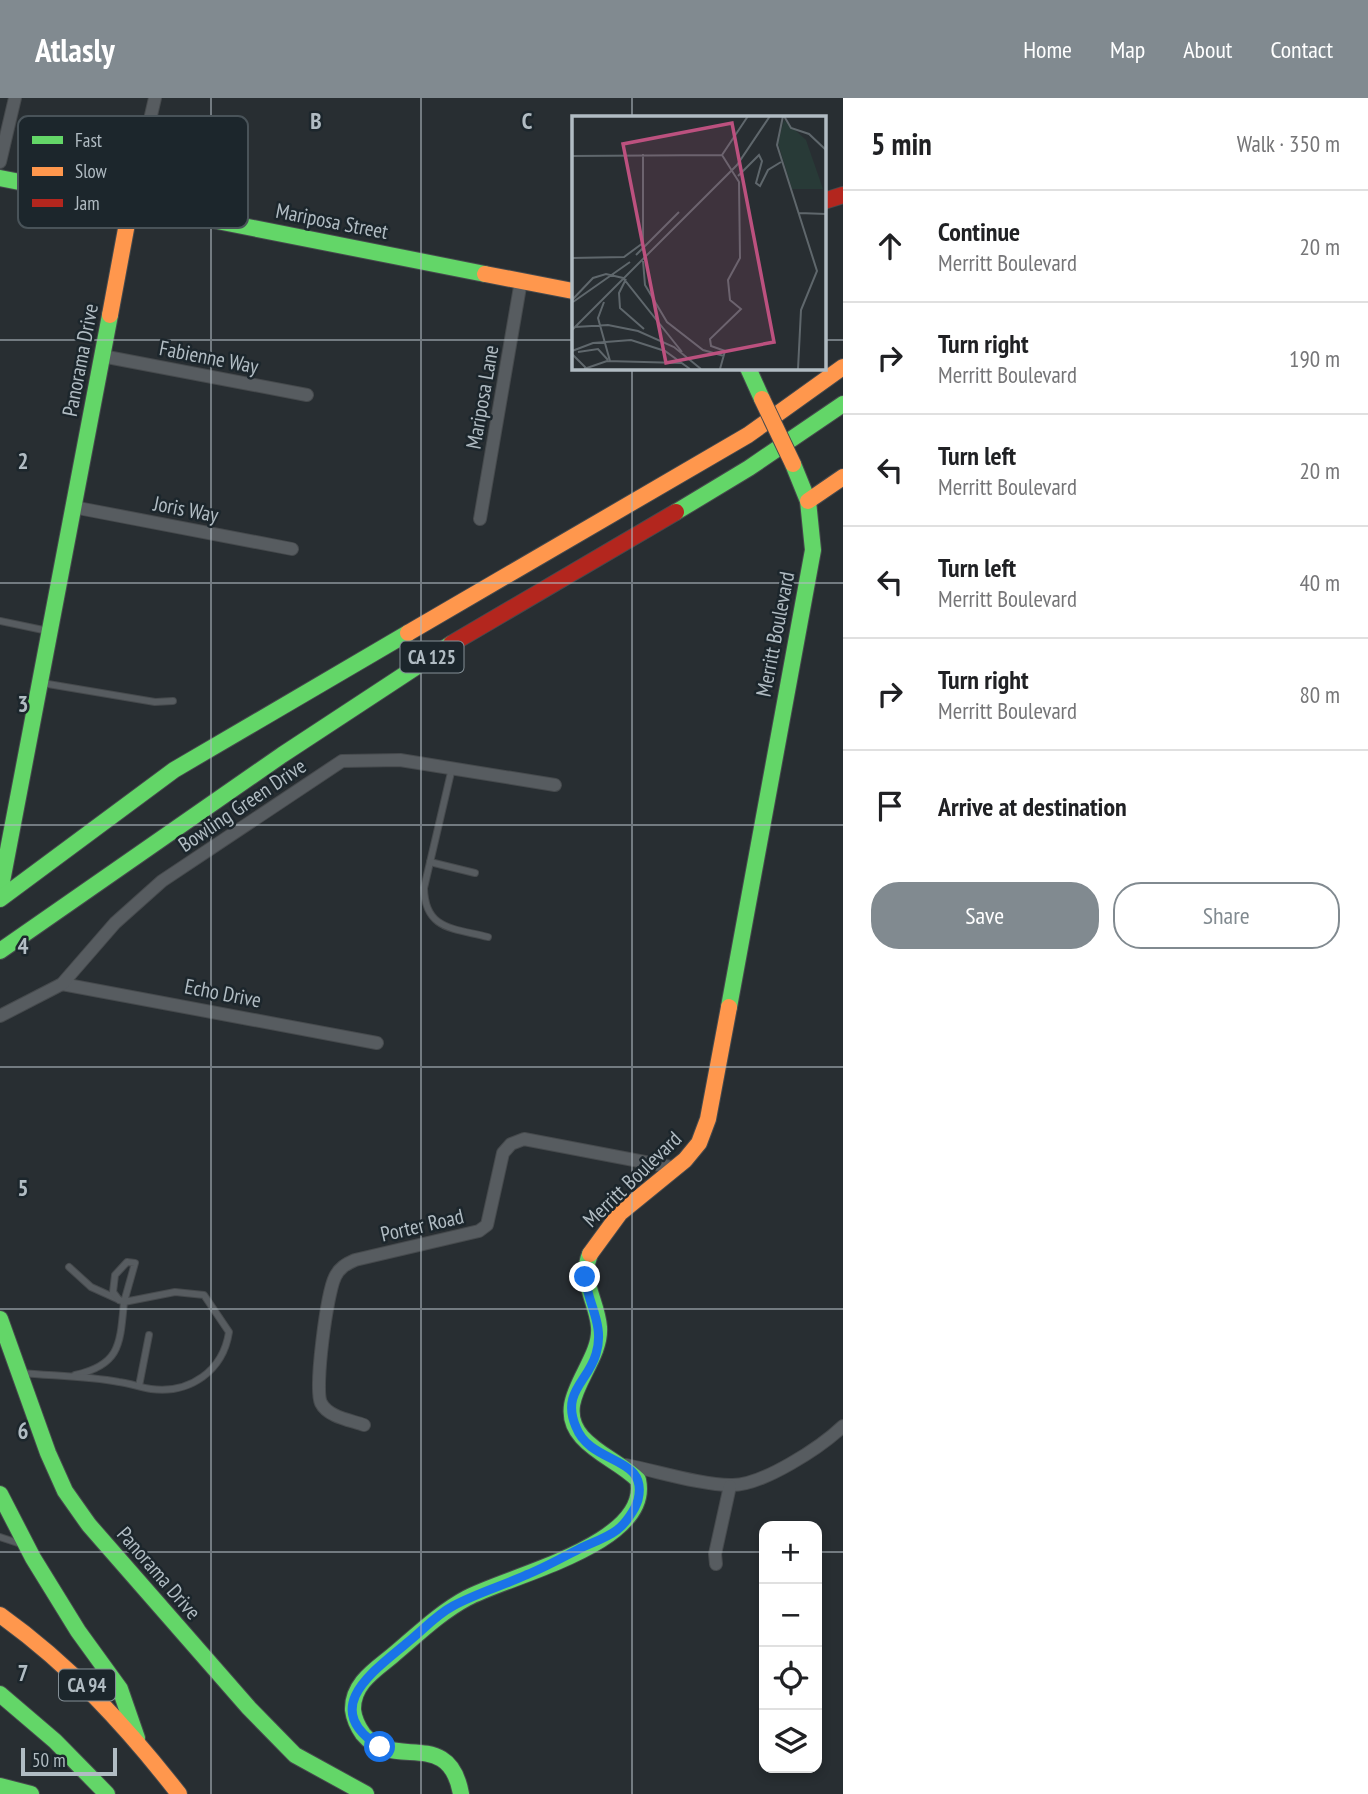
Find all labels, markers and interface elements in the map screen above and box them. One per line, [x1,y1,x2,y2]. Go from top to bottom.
text: Atlasly [35,28,115,71]
text: Home [1023,34,1072,65]
text: Map [1110,34,1145,65]
text: About [1183,34,1232,65]
text: Contact [1270,34,1333,65]
text: B [310,106,322,135]
text: C [522,106,533,135]
legend [18,116,248,228]
inset map [572,116,825,369]
text: 5 min [871,124,932,163]
text: Fast [75,128,103,152]
text: Walk · 350 m [1237,129,1340,158]
text: Slow [75,159,108,183]
text: Jam [74,191,100,215]
street label: Mariposa Street [274,197,391,245]
text: Continue [938,215,1020,248]
icon: ahead [871,227,909,265]
text: 20 m [1299,232,1340,261]
text: Merritt Boulevard [938,248,1077,277]
street label: Panorama Drive [56,301,104,419]
text: Turn right [938,327,1029,360]
street label: Fabienne Way [157,334,261,380]
icon: right [871,339,909,377]
street label: Mariposa Lane [460,343,504,451]
text: 190 m [1289,344,1340,373]
text: Merritt Boulevard [938,360,1077,389]
text: Turn left [938,439,1016,472]
text: 2 [18,446,29,475]
icon: left [871,451,909,489]
text: 20 m [1299,456,1340,485]
text: Merritt Boulevard [938,472,1077,501]
street label: Joris Way [150,489,221,529]
text: Turn left [938,551,1016,584]
icon: left [871,563,909,601]
text: 40 m [1299,568,1340,597]
street label: Merritt Boulevard [750,569,800,699]
text: Merritt Boulevard [938,584,1077,613]
road number: CA 125 [400,642,464,672]
text: Turn right [938,663,1029,696]
icon: right [871,675,909,713]
text: 80 m [1299,680,1340,709]
text: 3 [18,689,29,718]
text: Merritt Boulevard [938,696,1077,725]
street label: Bowling Green Drive [173,752,311,858]
icon: arrive [871,787,909,825]
text: Arrive at destination [938,790,1127,823]
button: Save [871,882,1099,949]
button: Share [1113,882,1340,949]
text: 4 [18,931,29,960]
street label: Echo Drive [182,972,264,1014]
street label: Merritt Boulevard [577,1125,687,1233]
text: 5 [18,1173,29,1202]
street label: Porter Road [378,1202,466,1248]
route end [569,1261,600,1292]
text: 6 [18,1416,29,1445]
street label: Panorama Drive [111,1521,207,1625]
map controls [759,1521,822,1773]
button: + [759,1521,822,1584]
button: − [759,1584,822,1647]
button: locate [759,1647,822,1710]
text: 7 [18,1658,29,1687]
road number: CA 94 [59,1670,115,1700]
button: layers [759,1710,822,1773]
route start [364,1731,395,1762]
scale bar [21,1745,117,1777]
text: 50 m [32,1748,66,1772]

